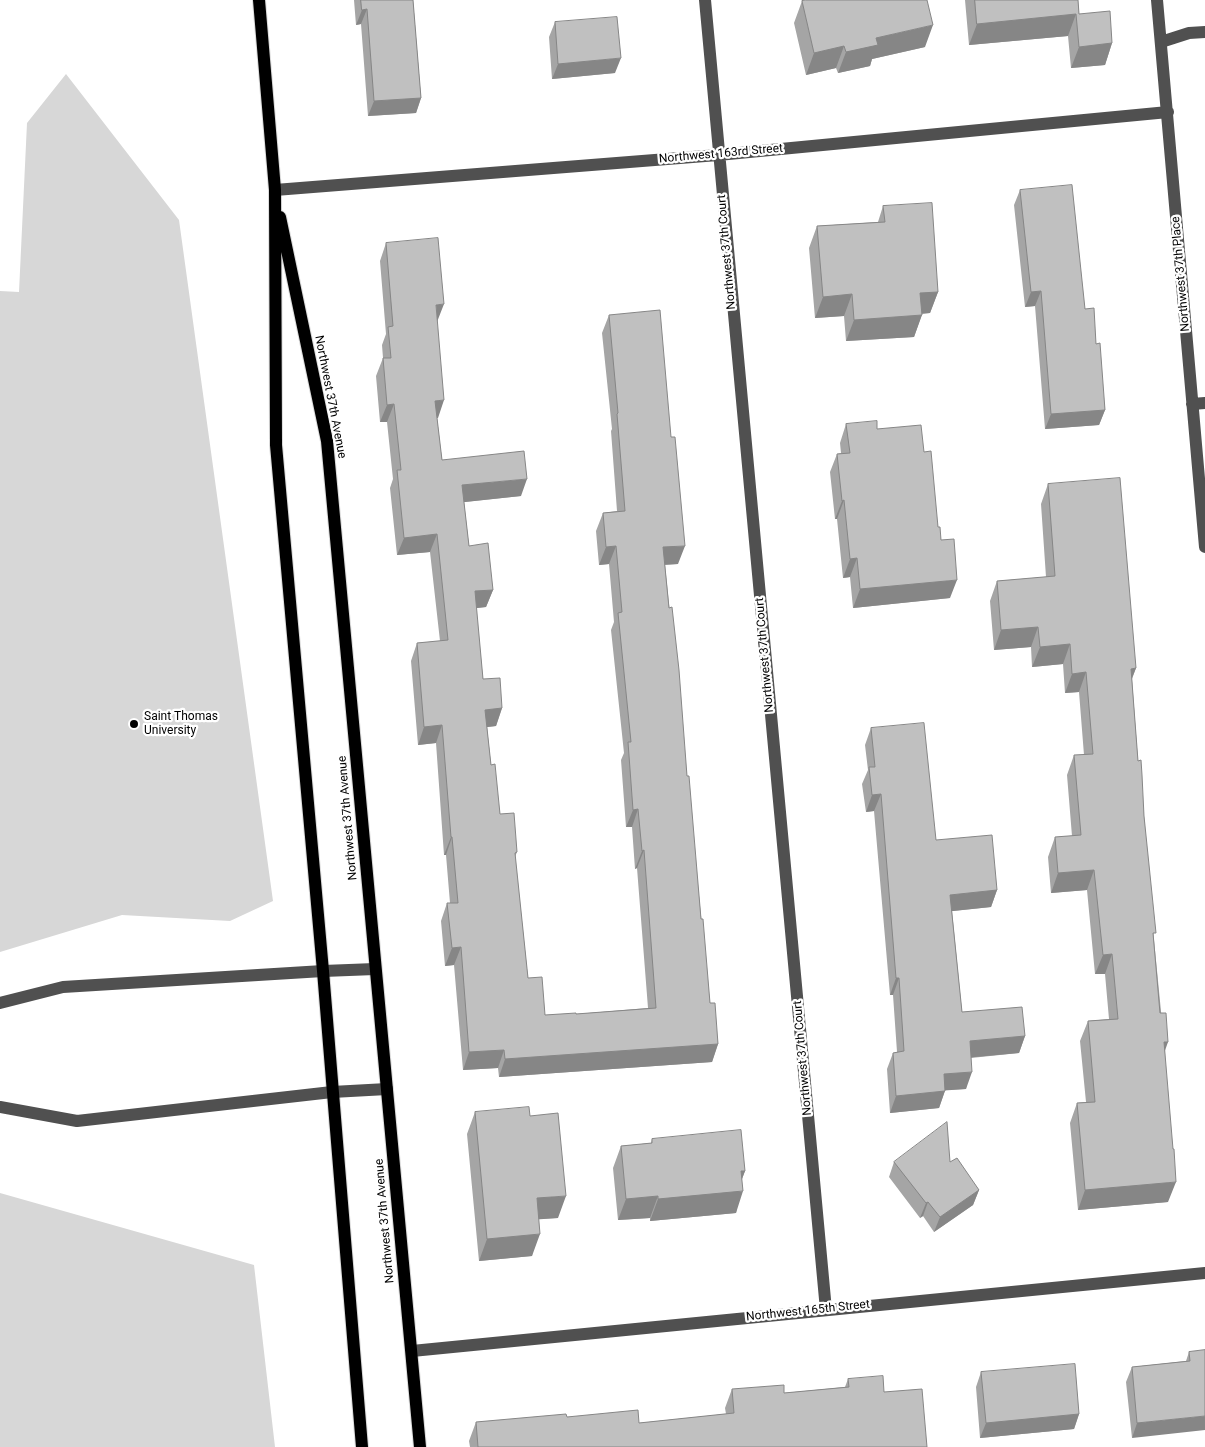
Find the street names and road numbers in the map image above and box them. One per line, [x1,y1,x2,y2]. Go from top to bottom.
street label: Northwest 163rd Street [658,141,784,167]
street label: Northwest 37th Court [715,194,739,310]
street label: Northwest 37th Place [1169,216,1193,332]
street label: Northwest 37th Avenue [311,334,349,460]
street label: Northwest 37th Court [753,597,777,713]
street label: Northwest 37th Avenue [335,755,361,881]
street label: Northwest 37th Court [791,1000,815,1116]
street label: Northwest 37th Avenue [372,1158,398,1284]
street label: Northwest 165th Street [745,1297,871,1325]

